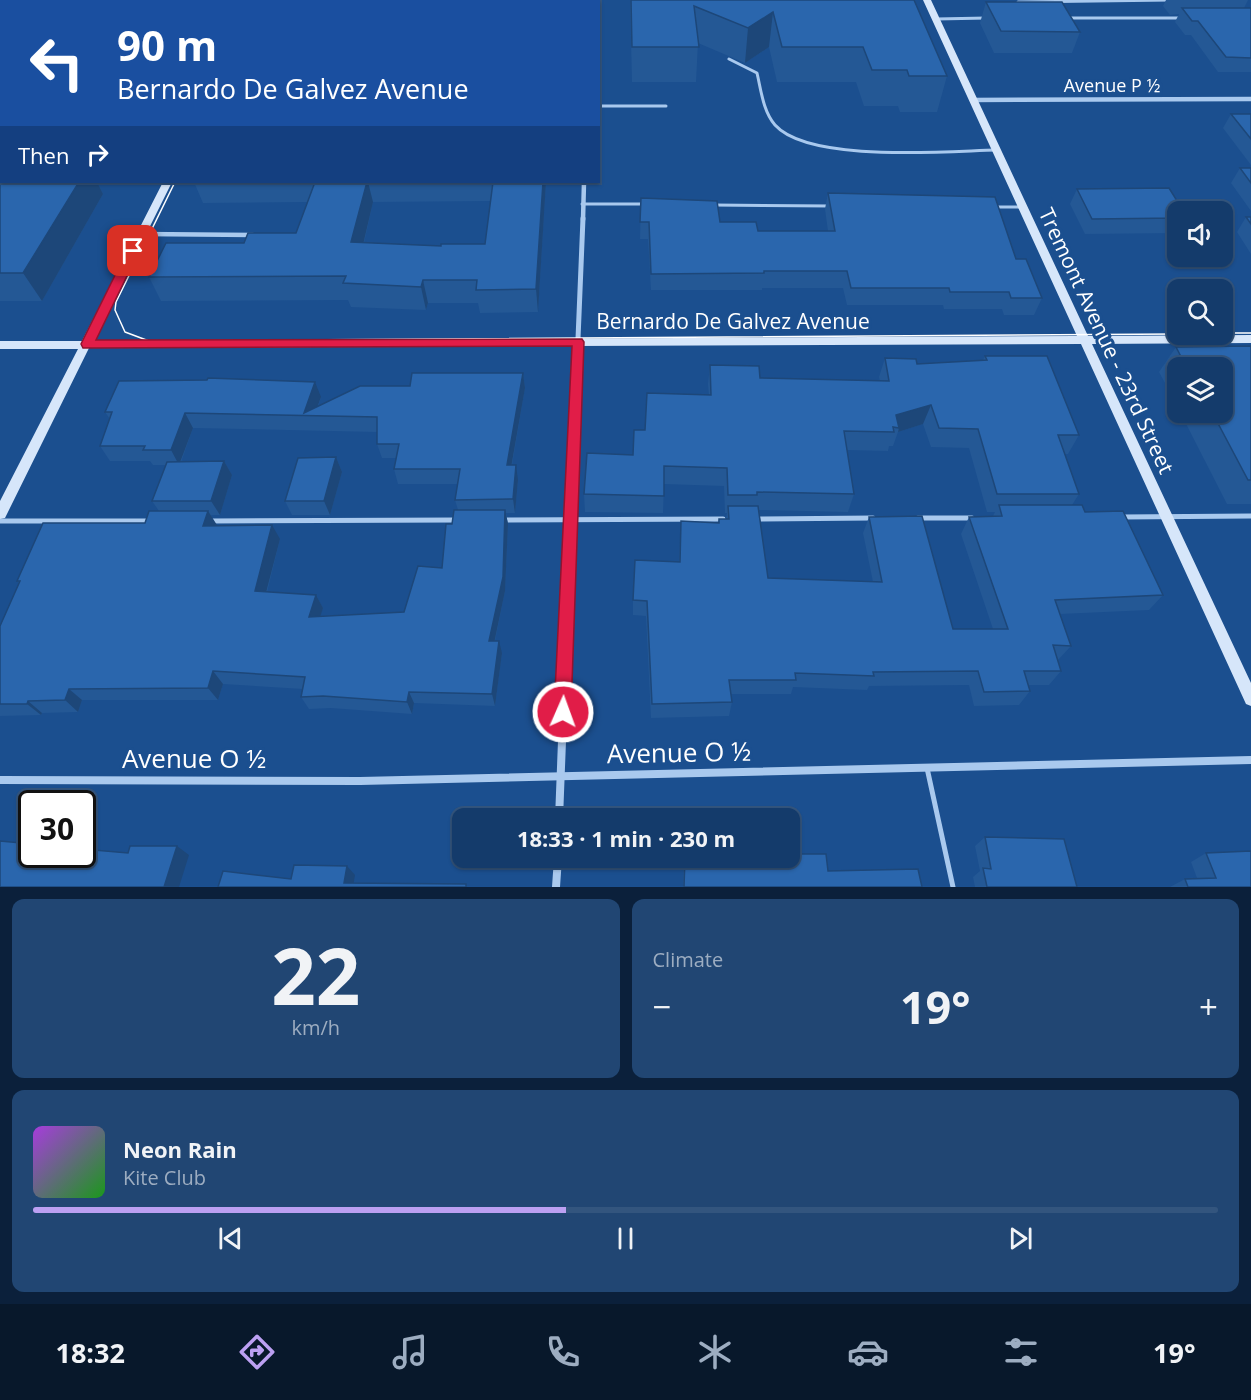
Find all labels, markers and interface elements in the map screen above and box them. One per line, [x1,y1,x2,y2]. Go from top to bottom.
text: 90 m [117,16,217,73]
icon: left [18,24,96,102]
text: Bernardo De Galvez Avenue [117,70,469,107]
street label: Avenue P ½ [1064,73,1161,97]
icon: right [81,138,114,171]
text: Then [18,140,69,170]
map controls [1167,201,1233,423]
button: sound [1167,201,1233,267]
street label: Tremont Avenue - 23rd Street [1033,203,1181,478]
pin [107,225,158,276]
icon: arrive [116,234,149,267]
button: search [1167,279,1233,345]
street label: Bernardo De Galvez Avenue [596,307,870,335]
button: layers [1167,357,1233,423]
position arrow [531,680,595,744]
street label: Avenue O ½ [607,733,751,771]
street label: Avenue O ½ [122,740,266,776]
speed limit sign: 30 [18,790,96,868]
text: 18:33 · 1 min · 230 m [517,823,735,853]
text: 22 [271,922,360,1028]
text: Climate [653,946,723,973]
text: 19° [900,976,971,1037]
text: − [653,984,671,1029]
text: + [1199,984,1218,1029]
text: km/h [291,1014,340,1041]
text: Neon Rain [123,1134,237,1164]
text: Kite Club [123,1164,206,1191]
icon: previous [214,1222,247,1255]
icon: pause [609,1222,642,1255]
icon: next [1004,1222,1037,1255]
icon: directions [236,1331,278,1373]
icon: music [389,1331,431,1373]
icon: phone [542,1331,584,1373]
icon: climate [694,1331,736,1373]
icon: car [847,1331,889,1373]
icon: filters [1000,1331,1042,1373]
text: 18:32 [55,1334,125,1371]
text: 19° [1153,1334,1195,1371]

